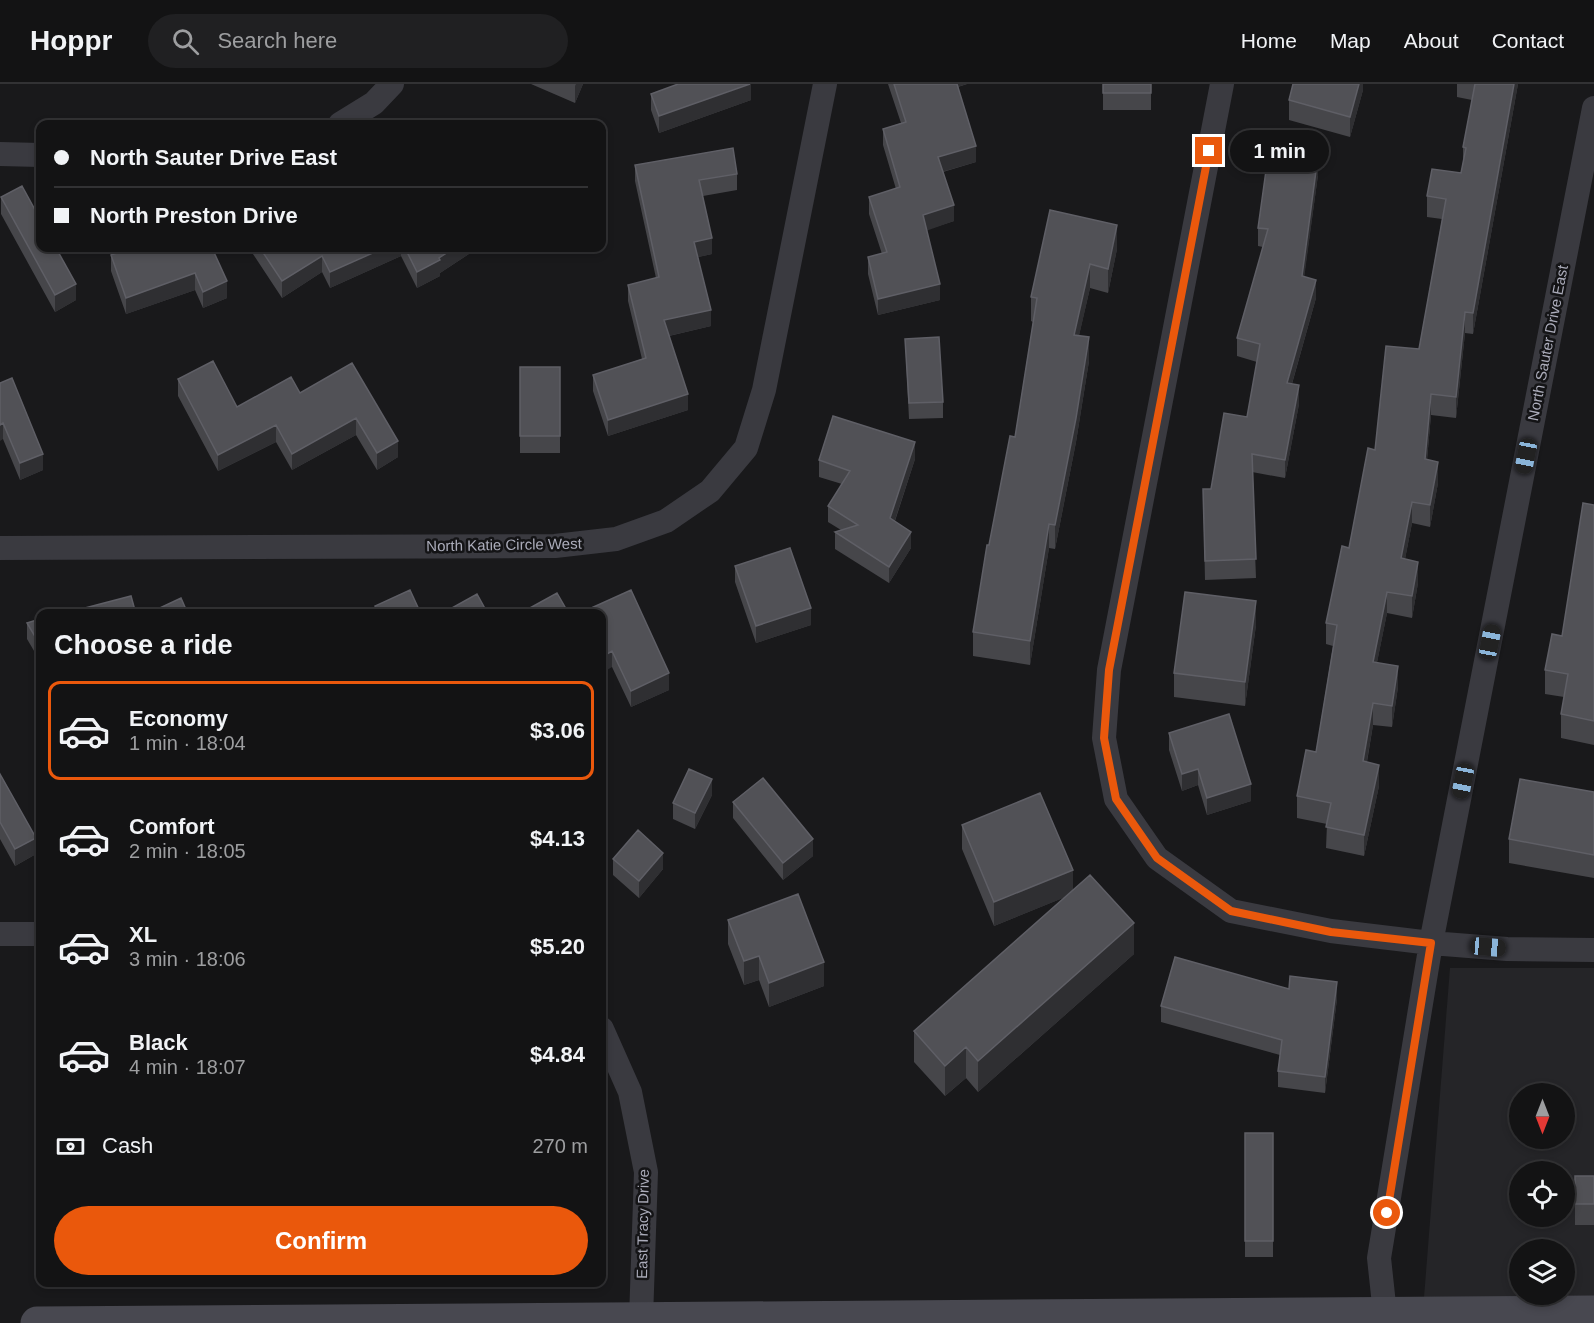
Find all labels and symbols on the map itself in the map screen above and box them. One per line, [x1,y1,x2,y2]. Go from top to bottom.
callout: 1 min [1230,130,1329,172]
route end [1195,137,1222,164]
street label: North Sauter Drive East [1524,263,1571,422]
car [1514,437,1538,475]
street label: North Katie Circle West [426,535,583,554]
car [1478,623,1502,661]
car [1451,762,1475,800]
car [1469,936,1507,958]
north arrow [1509,1083,1575,1149]
street label: East Tracy Drive [633,1169,652,1279]
route start [1373,1199,1400,1226]

